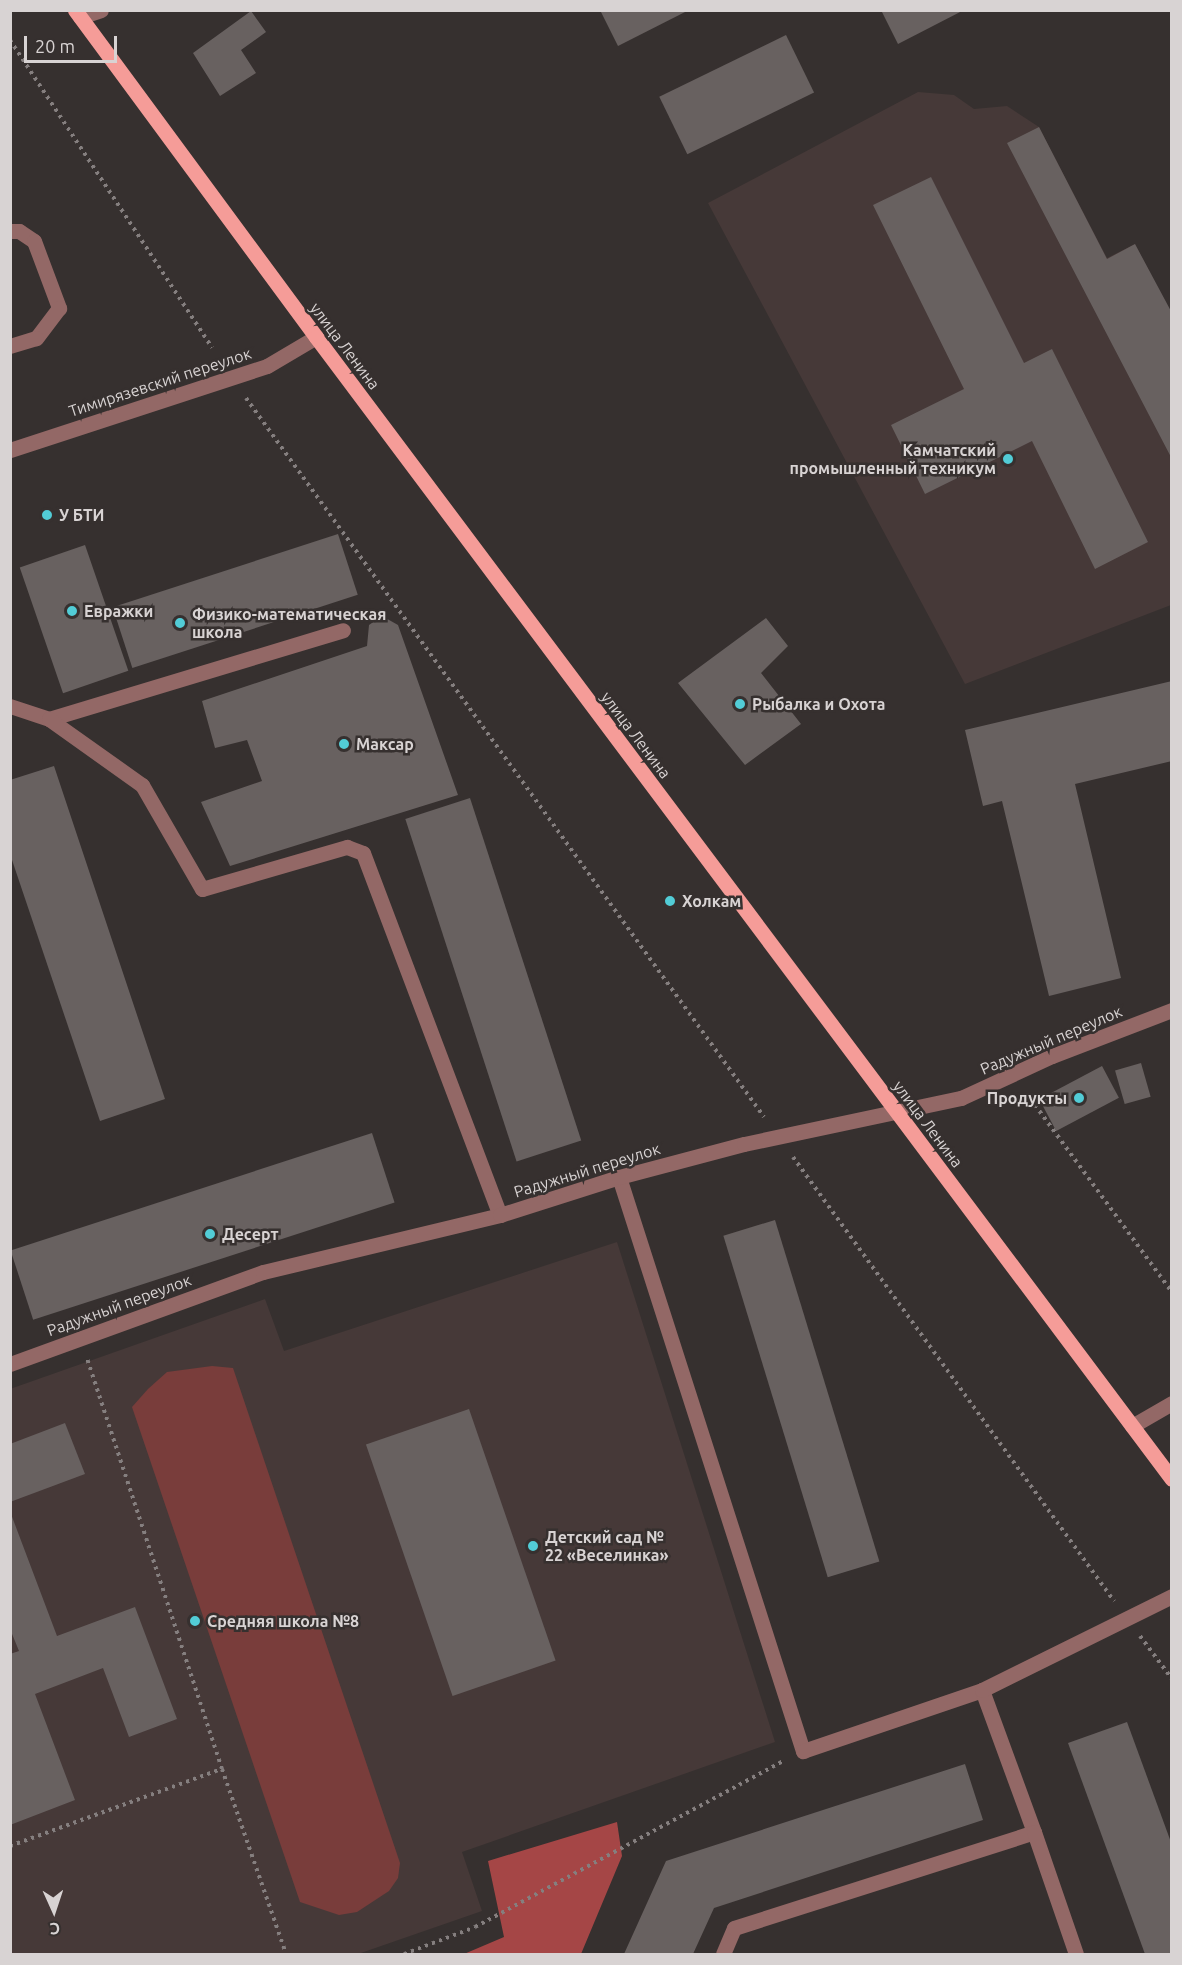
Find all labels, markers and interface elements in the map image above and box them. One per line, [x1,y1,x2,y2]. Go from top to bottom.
scale bar [27,24,120,62]
text: 20 m [35,36,75,56]
street label: улица Ленина [306,299,384,393]
street label: Тимирязевский переулок [66,343,254,421]
place label: Камчатский промышленный техникум [789,440,996,478]
marker: Камчатский промышленный техникум [1001,452,1015,466]
place label: У БТИ [59,505,105,525]
marker: У БТИ [40,508,54,522]
place label: Евражки [84,601,153,621]
marker: Евражки [65,604,79,618]
place label: Физико-математическая школа [192,604,386,642]
marker: Физико-математическая школа [173,616,187,630]
street label: улица Ленина [597,688,675,782]
place label: Рыбалка и Охота [752,694,885,714]
marker: Рыбалка и Охота [733,697,747,711]
place label: Максар [356,734,414,754]
marker: Максар [337,737,351,751]
place label: Холкам [682,891,741,911]
marker: Холкам [663,894,677,908]
street label: Радужный переулок [977,1001,1125,1079]
street label: улица Ленина [889,1077,967,1171]
place label: Продукты [987,1088,1067,1108]
marker: Продукты [1072,1091,1086,1105]
street label: Радужный переулок [512,1139,662,1201]
place label: Десерт [222,1224,279,1244]
marker: Десерт [203,1227,217,1241]
street label: Радужный переулок [44,1270,194,1340]
place label: Детский сад № 22 «Веселинка» [545,1527,669,1565]
marker: Детский сад № 22 «Веселинка» [526,1539,540,1553]
place label: Средняя школа №8 [207,1611,359,1631]
marker: Средняя школа №8 [188,1614,202,1628]
north arrow [24,1881,84,1941]
text: С [49,1920,61,1938]

